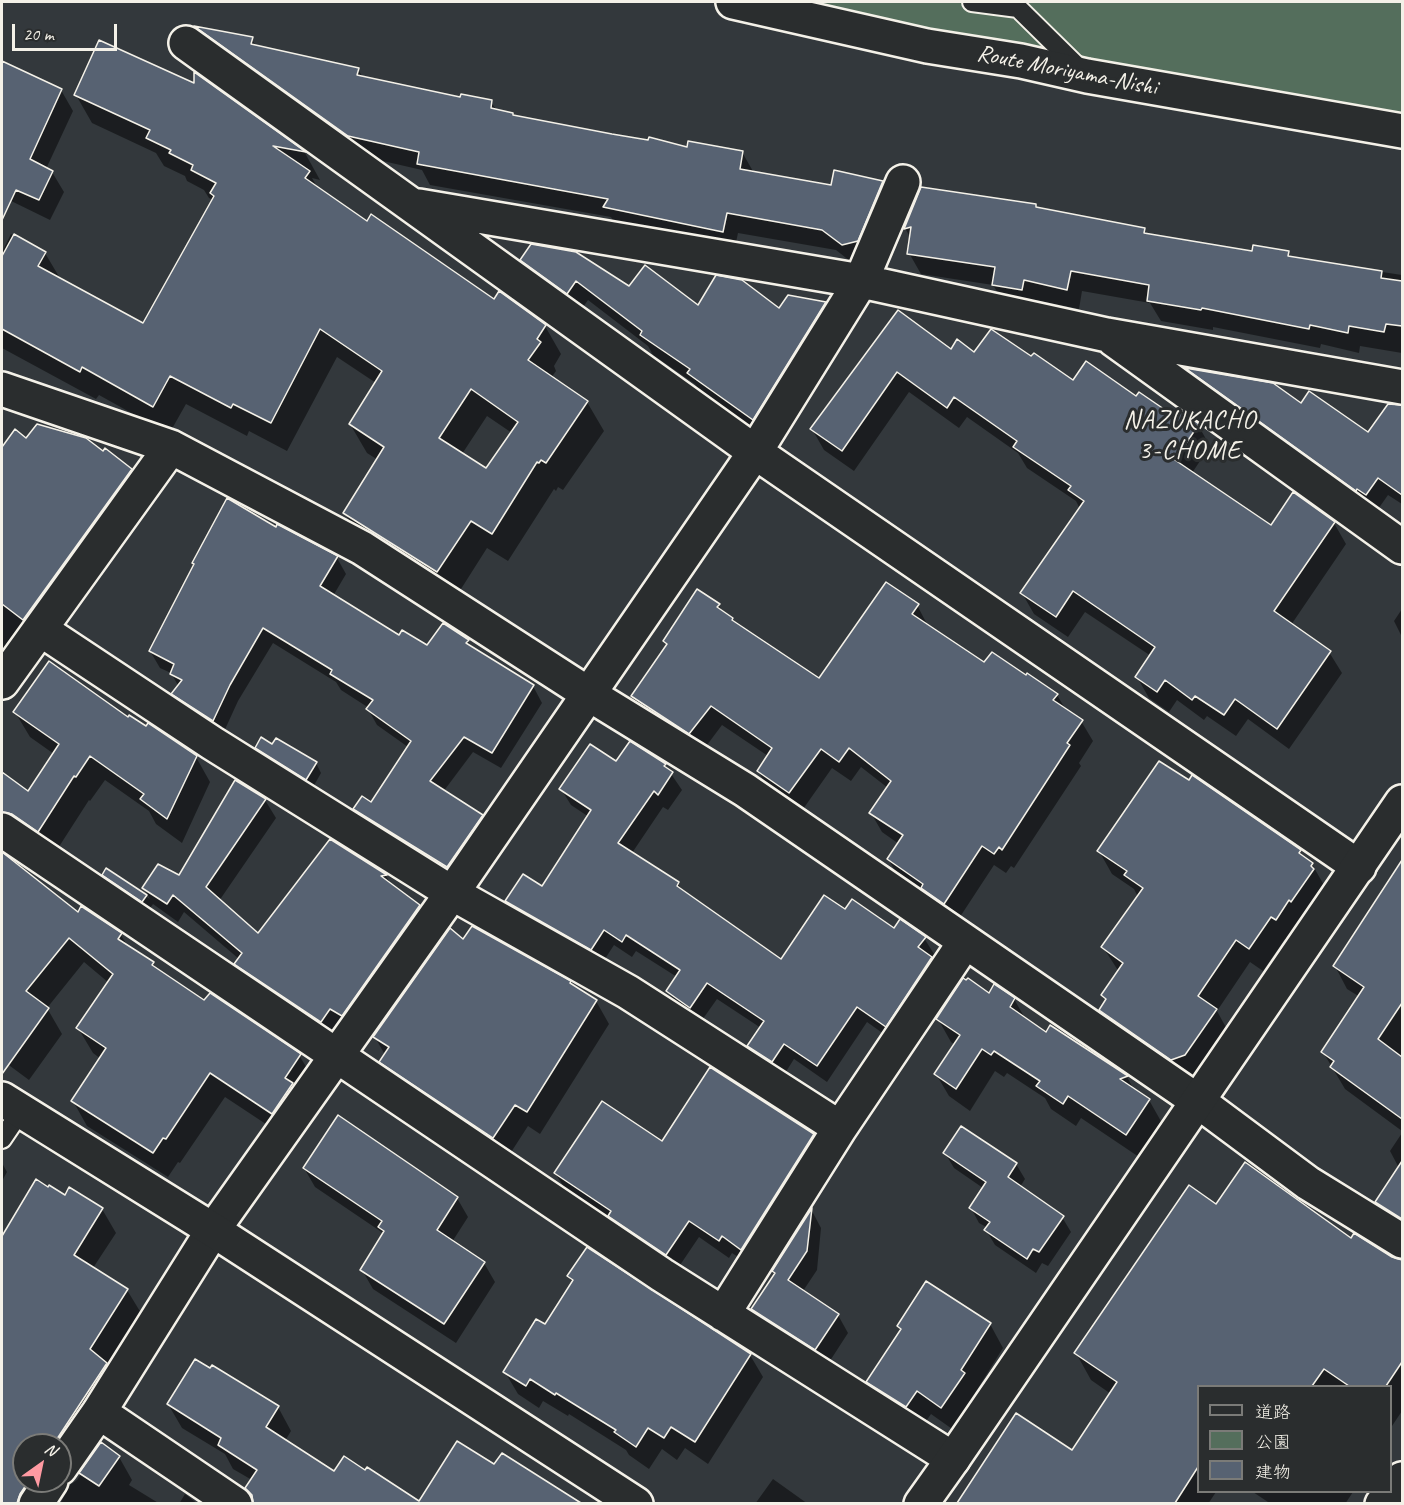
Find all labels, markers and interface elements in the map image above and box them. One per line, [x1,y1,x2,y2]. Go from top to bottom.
scale bar [15,12,120,50]
text: 20 m [23,23,54,45]
street label: Route Moriyama-Nishi [974,39,1160,103]
district label: NAZUKACHO 3-CHOME [1123,405,1257,466]
legend [1197,1385,1392,1493]
text: 道路 [1255,1401,1291,1423]
text: 公園 [1255,1431,1291,1453]
north arrow [12,1433,72,1493]
text: N [41,1438,60,1461]
text: 建物 [1255,1461,1291,1483]

